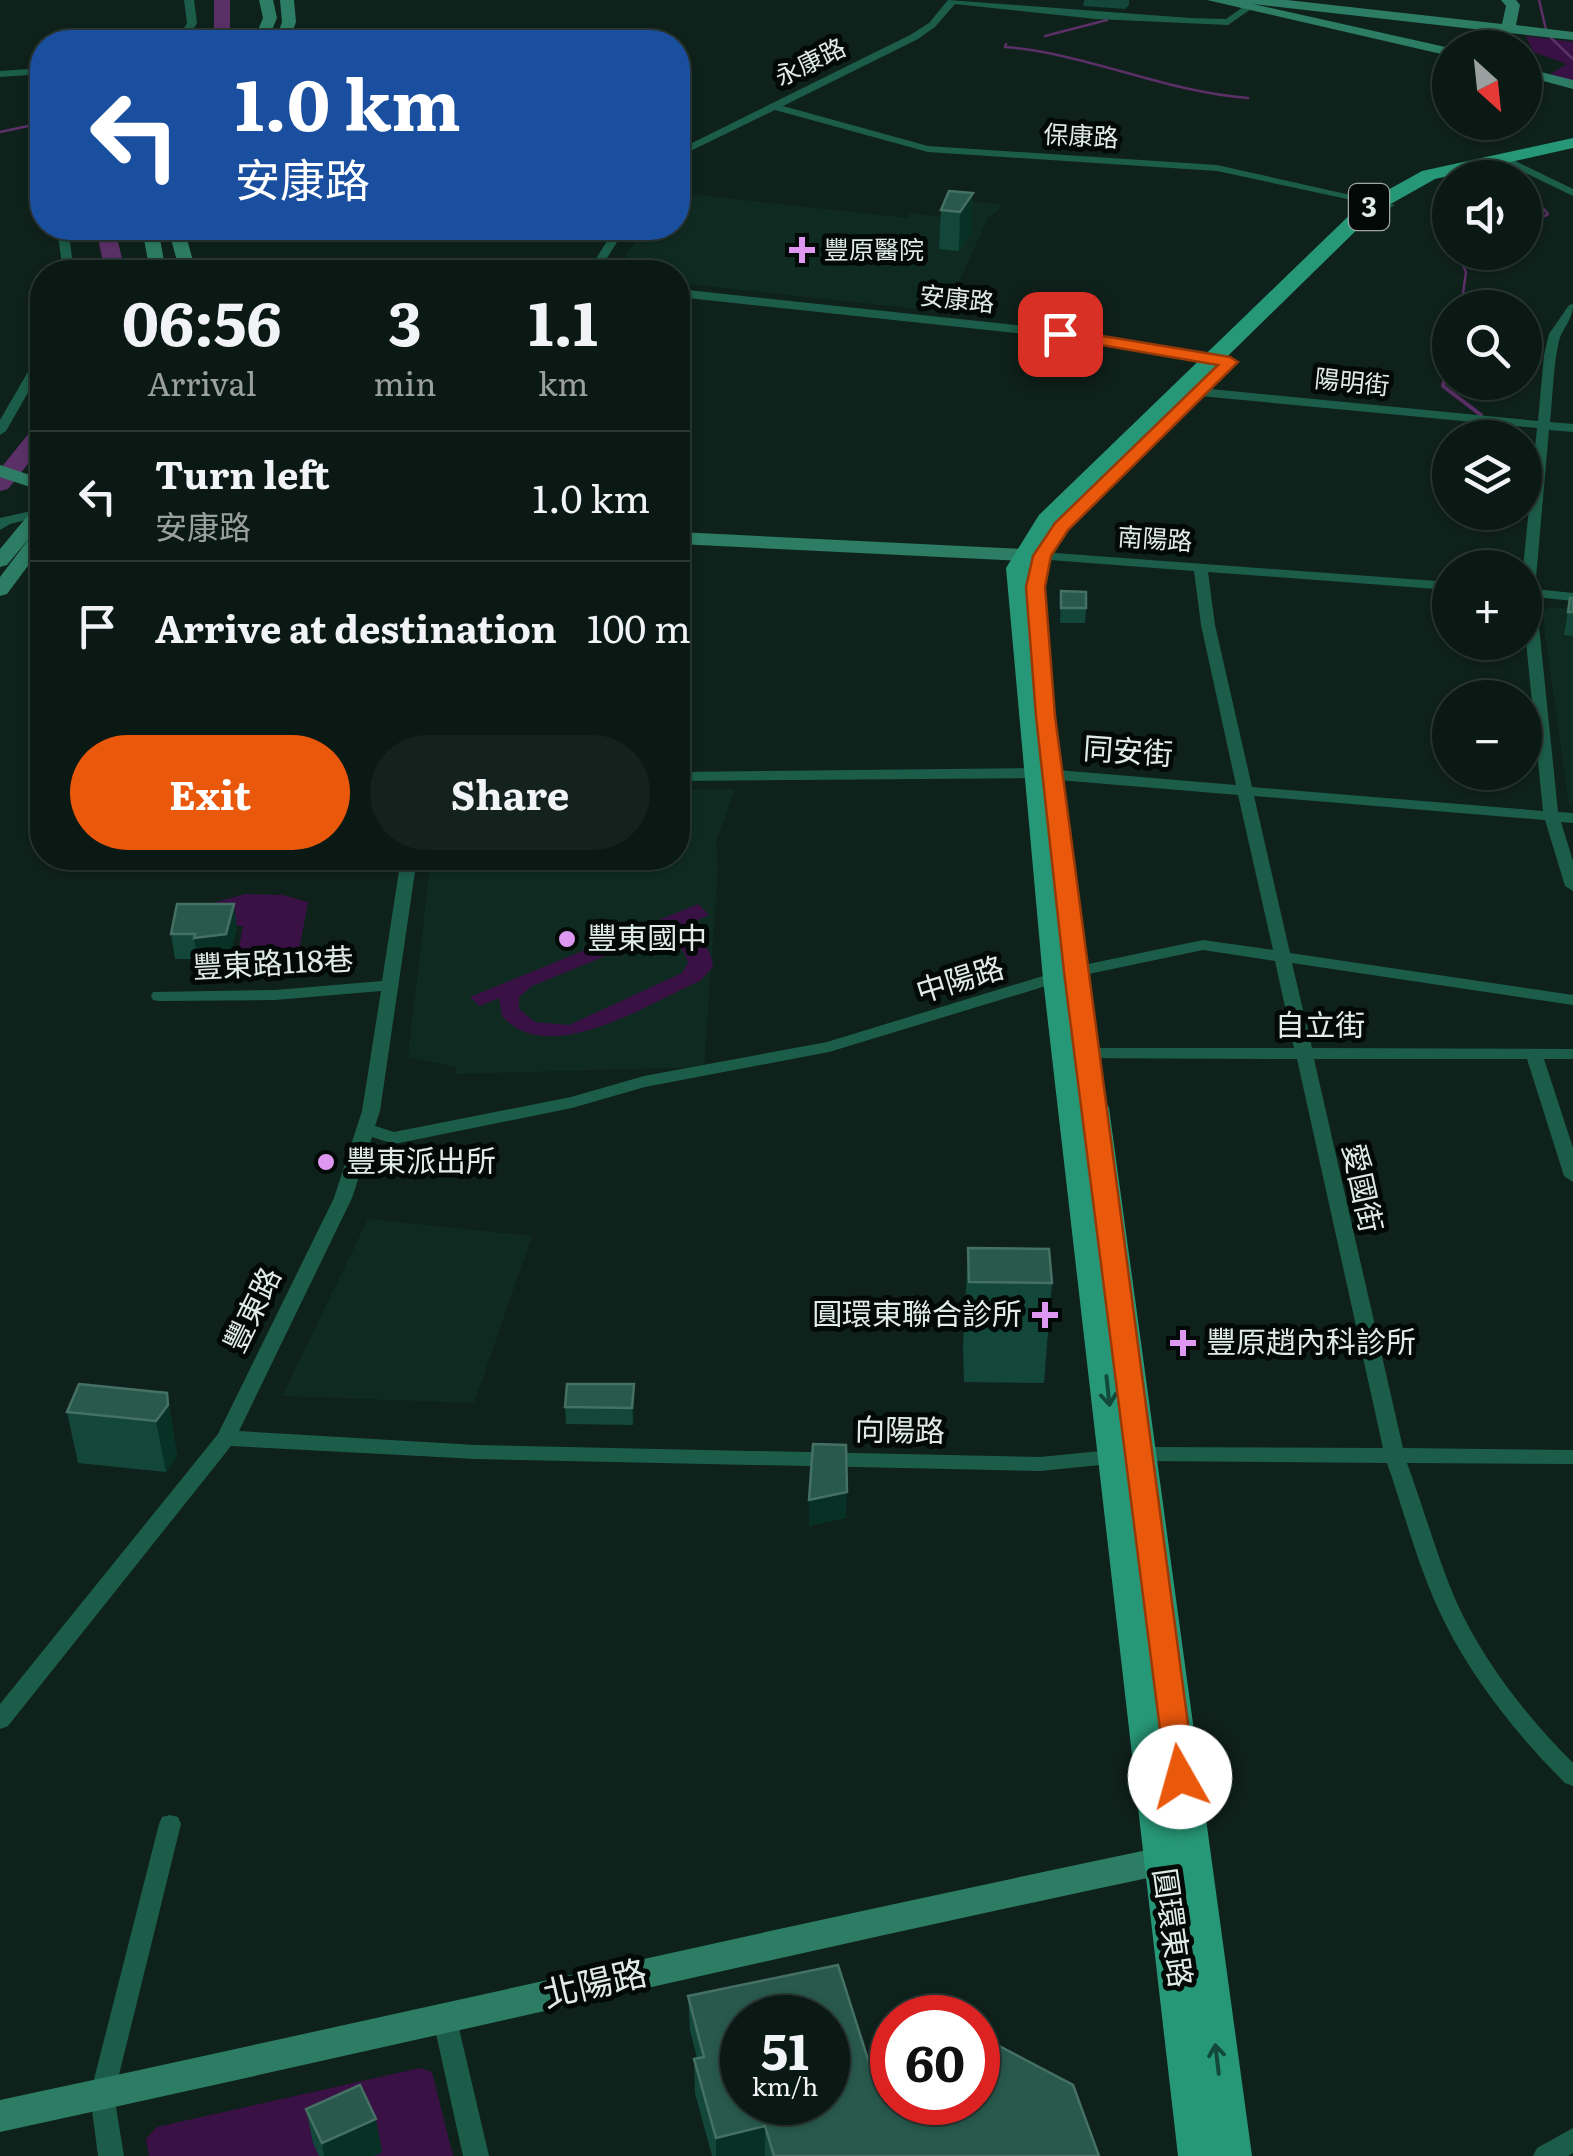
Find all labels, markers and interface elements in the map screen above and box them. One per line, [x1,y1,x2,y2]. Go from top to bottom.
street label: 永康路 [768,28,851,94]
north arrow [1432,30,1542,140]
map controls [1432,30,1542,790]
text: 1.0 km [235,49,461,153]
icon: left [70,70,200,200]
street label: 保康路 [1043,114,1120,155]
text: 安康路 [235,144,370,211]
button: sound [1432,160,1542,270]
road number: 3 [1349,184,1389,230]
place label: 豐原醫院 [824,230,924,267]
marker: 豐原醫院 [789,237,815,263]
text: 06:56 [122,275,281,364]
text: 3 [388,275,422,364]
text: 1.1 [529,275,598,364]
street label: 安康路 [918,275,996,320]
button: search [1432,290,1542,400]
pin [1018,292,1103,377]
icon: arrive [1033,307,1088,362]
text: Arrival [147,358,256,406]
text: min [374,358,436,406]
text: km [538,358,588,406]
street label: 陽明街 [1313,358,1391,403]
button: layers [1432,420,1542,530]
text: Turn left [155,444,330,501]
text: 1.0 km [533,468,650,525]
icon: left [70,469,125,524]
text: 安康路 [155,501,251,549]
street label: 南陽路 [1116,516,1194,559]
button: + [1432,550,1542,660]
text: Arrive at destination [155,598,557,655]
text: 100 m [587,598,691,655]
icon: arrive [70,599,125,654]
button: − [1432,680,1542,790]
street label: 同安街 [1082,724,1175,774]
button: Exit [70,735,350,850]
button: Share [370,735,650,850]
place label: 豐東國中 [587,914,707,958]
marker: 豐東國中 [556,928,578,950]
street label: 豐東路118巷 [191,935,354,987]
street label: 中陽路 [910,943,1009,1011]
street label: 自立街 [1275,1001,1365,1045]
place label: 豐東派出所 [346,1137,496,1181]
street label: 愛國街 [1334,1139,1396,1236]
marker: 豐東派出所 [315,1151,337,1173]
street label: 豐東路 [211,1259,290,1359]
place label: 圓環東聯合診所 [812,1290,1022,1334]
marker: 圓環東聯合診所 [1032,1302,1058,1328]
place label: 豐原趙內科診所 [1206,1318,1416,1362]
marker: 豐原趙內科診所 [1170,1330,1196,1356]
one-way arrow [1099,1374,1118,1407]
street label: 向陽路 [855,1405,945,1451]
position arrow [1128,1725,1232,1829]
street label: 圓環東路 [1145,1865,1205,1990]
street label: 北陽路 [537,1944,651,2018]
speed limit sign: 60 [870,1995,1000,2125]
text: 51 [761,2011,809,2085]
one-way arrow [1207,2044,1226,2076]
text: km/h [752,2067,818,2104]

